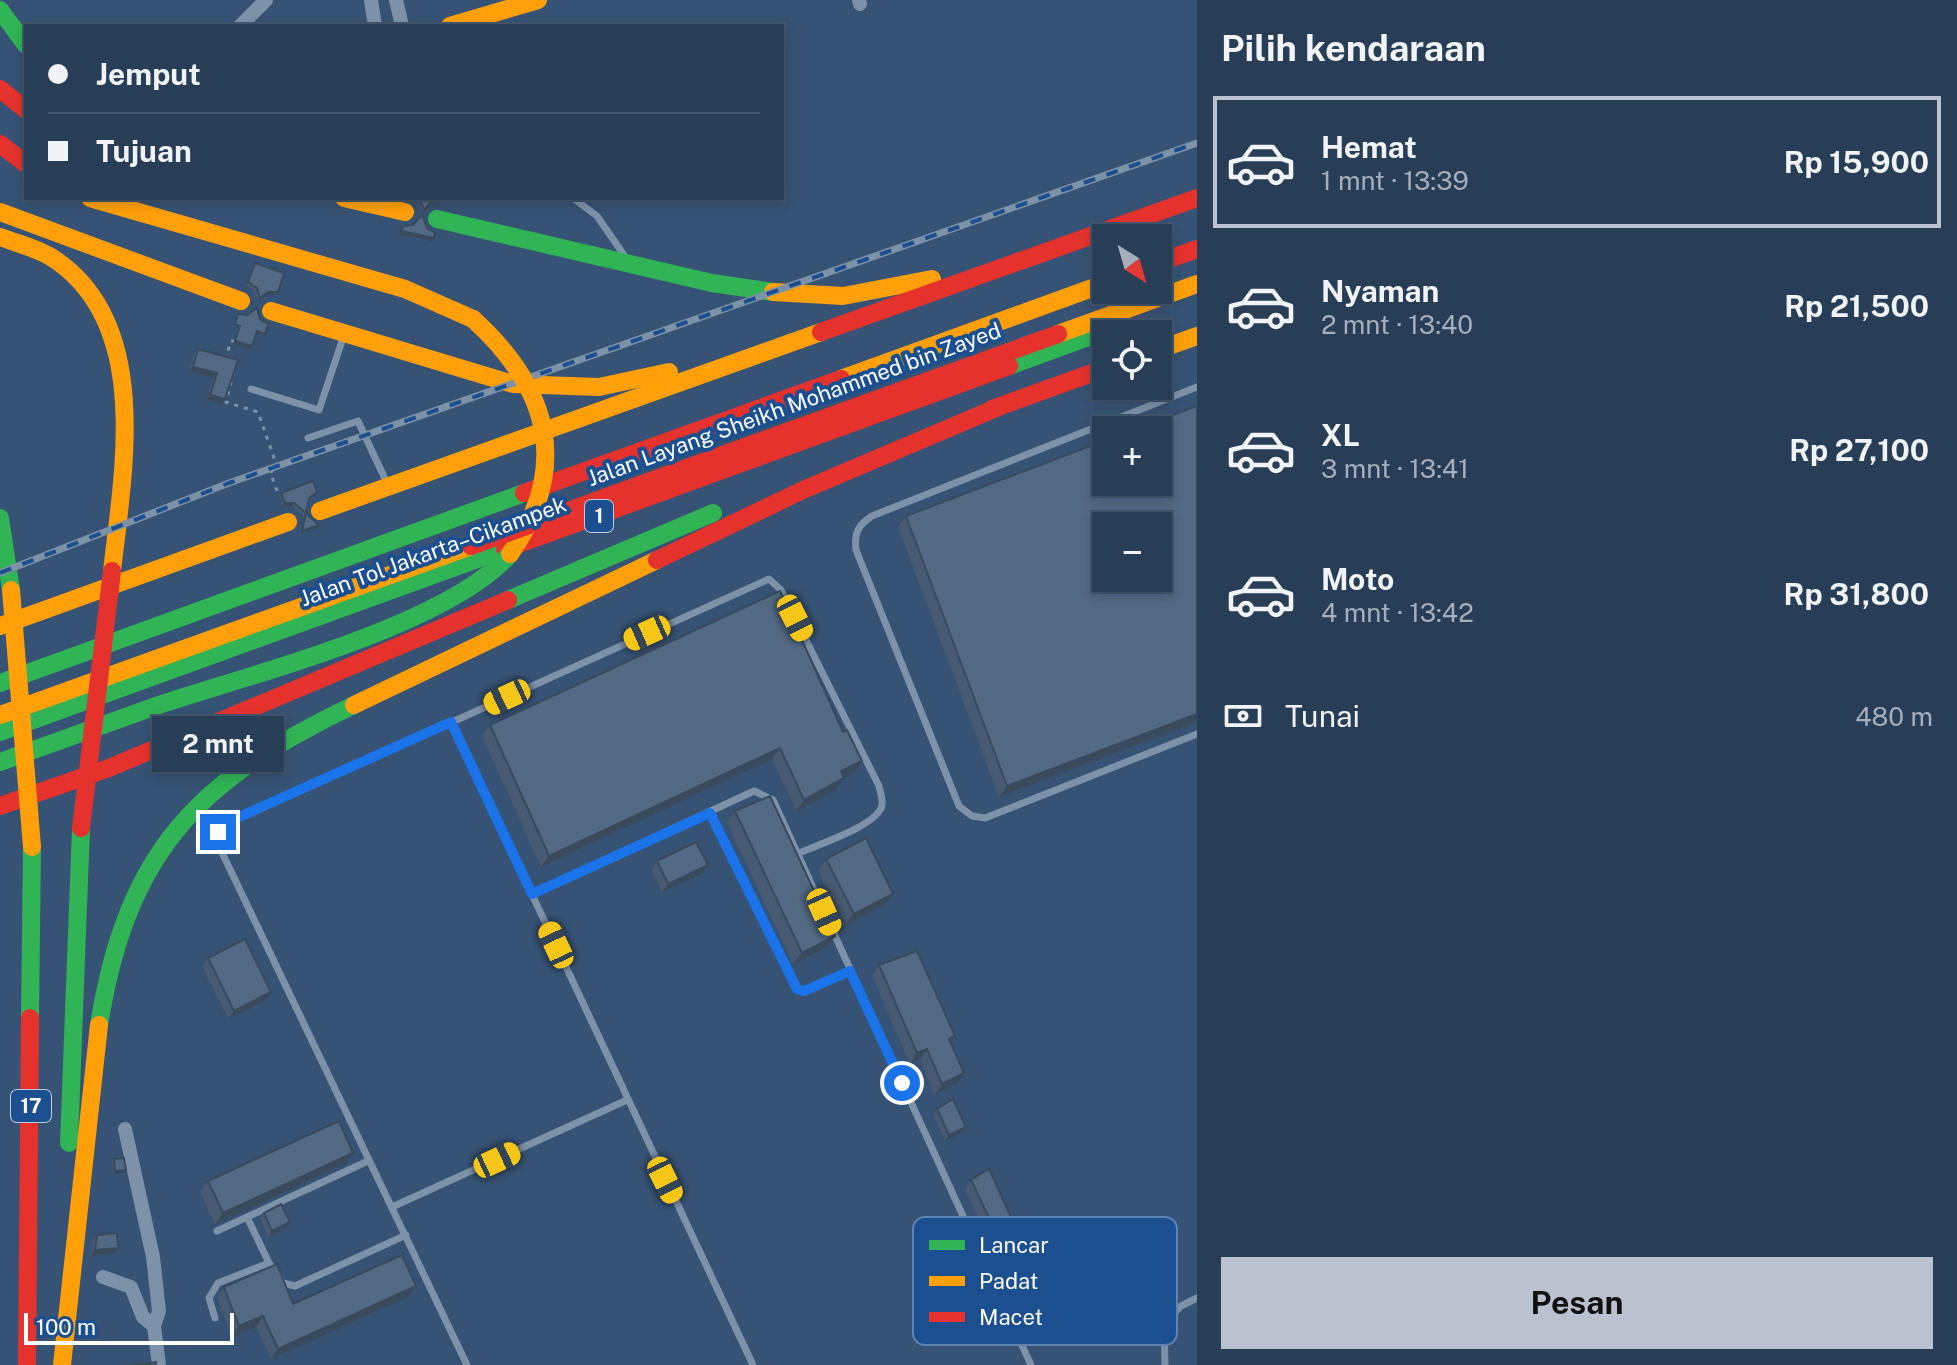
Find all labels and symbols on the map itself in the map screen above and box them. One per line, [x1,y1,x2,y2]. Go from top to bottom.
north arrow [1092,224,1172,304]
street label: Jalan Layang Sheikh Mohammed bin Zayed [584,317,1004,491]
street label: Jalan Tol Jakarta–Cikampek [296,491,570,611]
road number: 1 [585,500,613,532]
car [773,591,817,645]
car [620,612,674,654]
car [480,676,534,718]
callout: 2 mnt [152,716,284,772]
route end [200,814,236,850]
car [803,885,845,939]
car [535,918,577,972]
route start [884,1065,920,1101]
road number: 17 [11,1090,51,1122]
car [470,1139,524,1181]
car [644,1153,686,1207]
legend [913,1217,1177,1345]
text: Lancar [979,1232,1049,1258]
text: Padat [979,1268,1038,1294]
text: Macet [979,1304,1043,1330]
scale bar [24,1309,234,1345]

